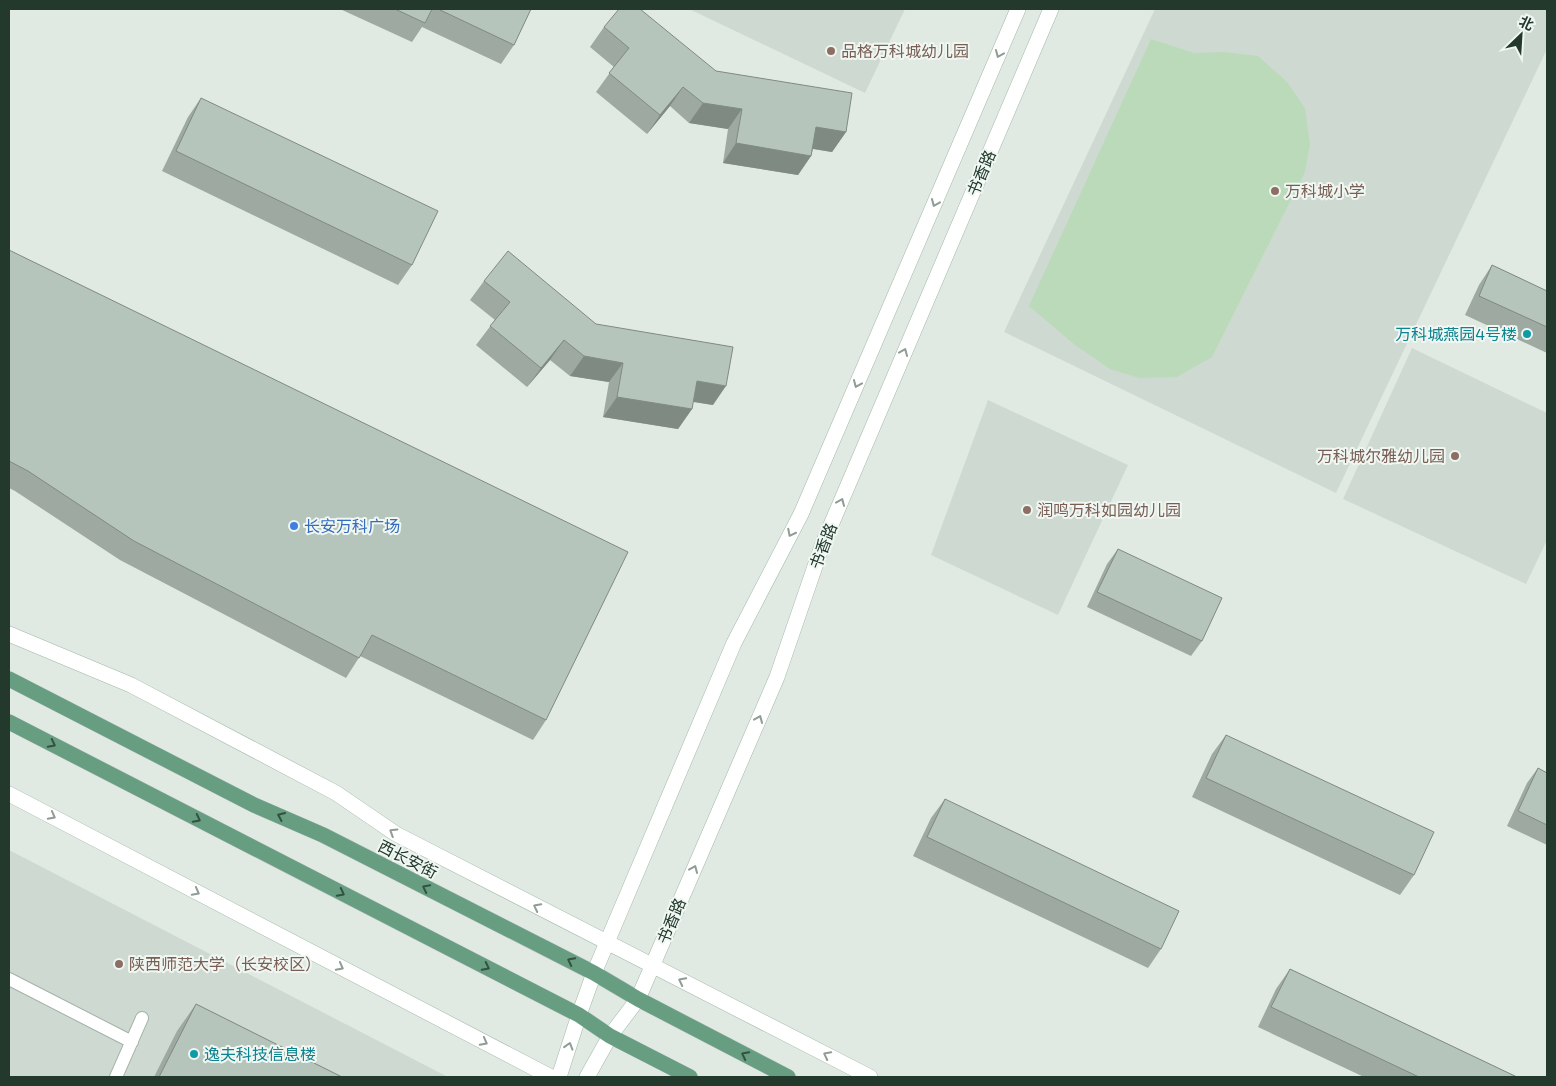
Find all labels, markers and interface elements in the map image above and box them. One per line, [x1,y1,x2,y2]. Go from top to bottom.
north arrow [1496,10,1546,60]
text: 北 [1517,12,1537,33]
place label: 品格万科城幼儿园 [841,41,969,60]
marker: 品格万科城幼儿园 [825,45,837,57]
one-way arrow [994,49,1005,58]
street label: 书香路 [962,147,999,199]
place label: 万科城小学 [1285,181,1365,200]
marker: 万科城小学 [1269,185,1281,197]
one-way arrow [930,198,941,207]
place label: 万科城燕园4号楼 [1395,324,1517,343]
marker: 万科城燕园4号楼 [1521,328,1533,340]
one-way arrow [899,349,909,357]
one-way arrow [853,379,863,388]
place label: 万科城尔雅幼儿园 [1317,446,1445,465]
marker: 万科城尔雅幼儿园 [1449,450,1461,462]
one-way arrow [834,498,845,507]
place label: 润鸣万科如园幼儿园 [1037,500,1181,519]
marker: 润鸣万科如园幼儿园 [1021,504,1033,516]
place label: 长安万科广场 [304,516,400,535]
marker: 长安万科广场 [288,520,300,532]
street label: 书香路 [805,520,840,572]
one-way arrow [787,528,797,537]
one-way arrow [752,715,763,724]
one-way arrow [47,738,56,748]
one-way arrow [47,810,56,820]
one-way arrow [277,812,286,823]
one-way arrow [191,813,200,823]
one-way arrow [390,829,399,838]
street label: 西长安街 [375,836,441,882]
one-way arrow [689,865,699,873]
one-way arrow [423,884,432,894]
one-way arrow [191,885,200,895]
one-way arrow [336,887,345,897]
street label: 书香路 [652,895,689,947]
one-way arrow [534,903,543,913]
place label: 陕西师范大学（长安校区） [129,954,321,973]
one-way arrow [568,957,577,967]
marker: 陕西师范大学（长安校区） [113,958,125,970]
one-way arrow [335,961,344,971]
one-way arrow [481,961,490,971]
one-way arrow [678,977,687,987]
one-way arrow [479,1036,488,1046]
one-way arrow [563,1042,573,1051]
place label: 逸夫科技信息楼 [204,1044,316,1063]
marker: 逸夫科技信息楼 [188,1048,200,1060]
one-way arrow [741,1051,750,1061]
one-way arrow [823,1051,832,1061]

